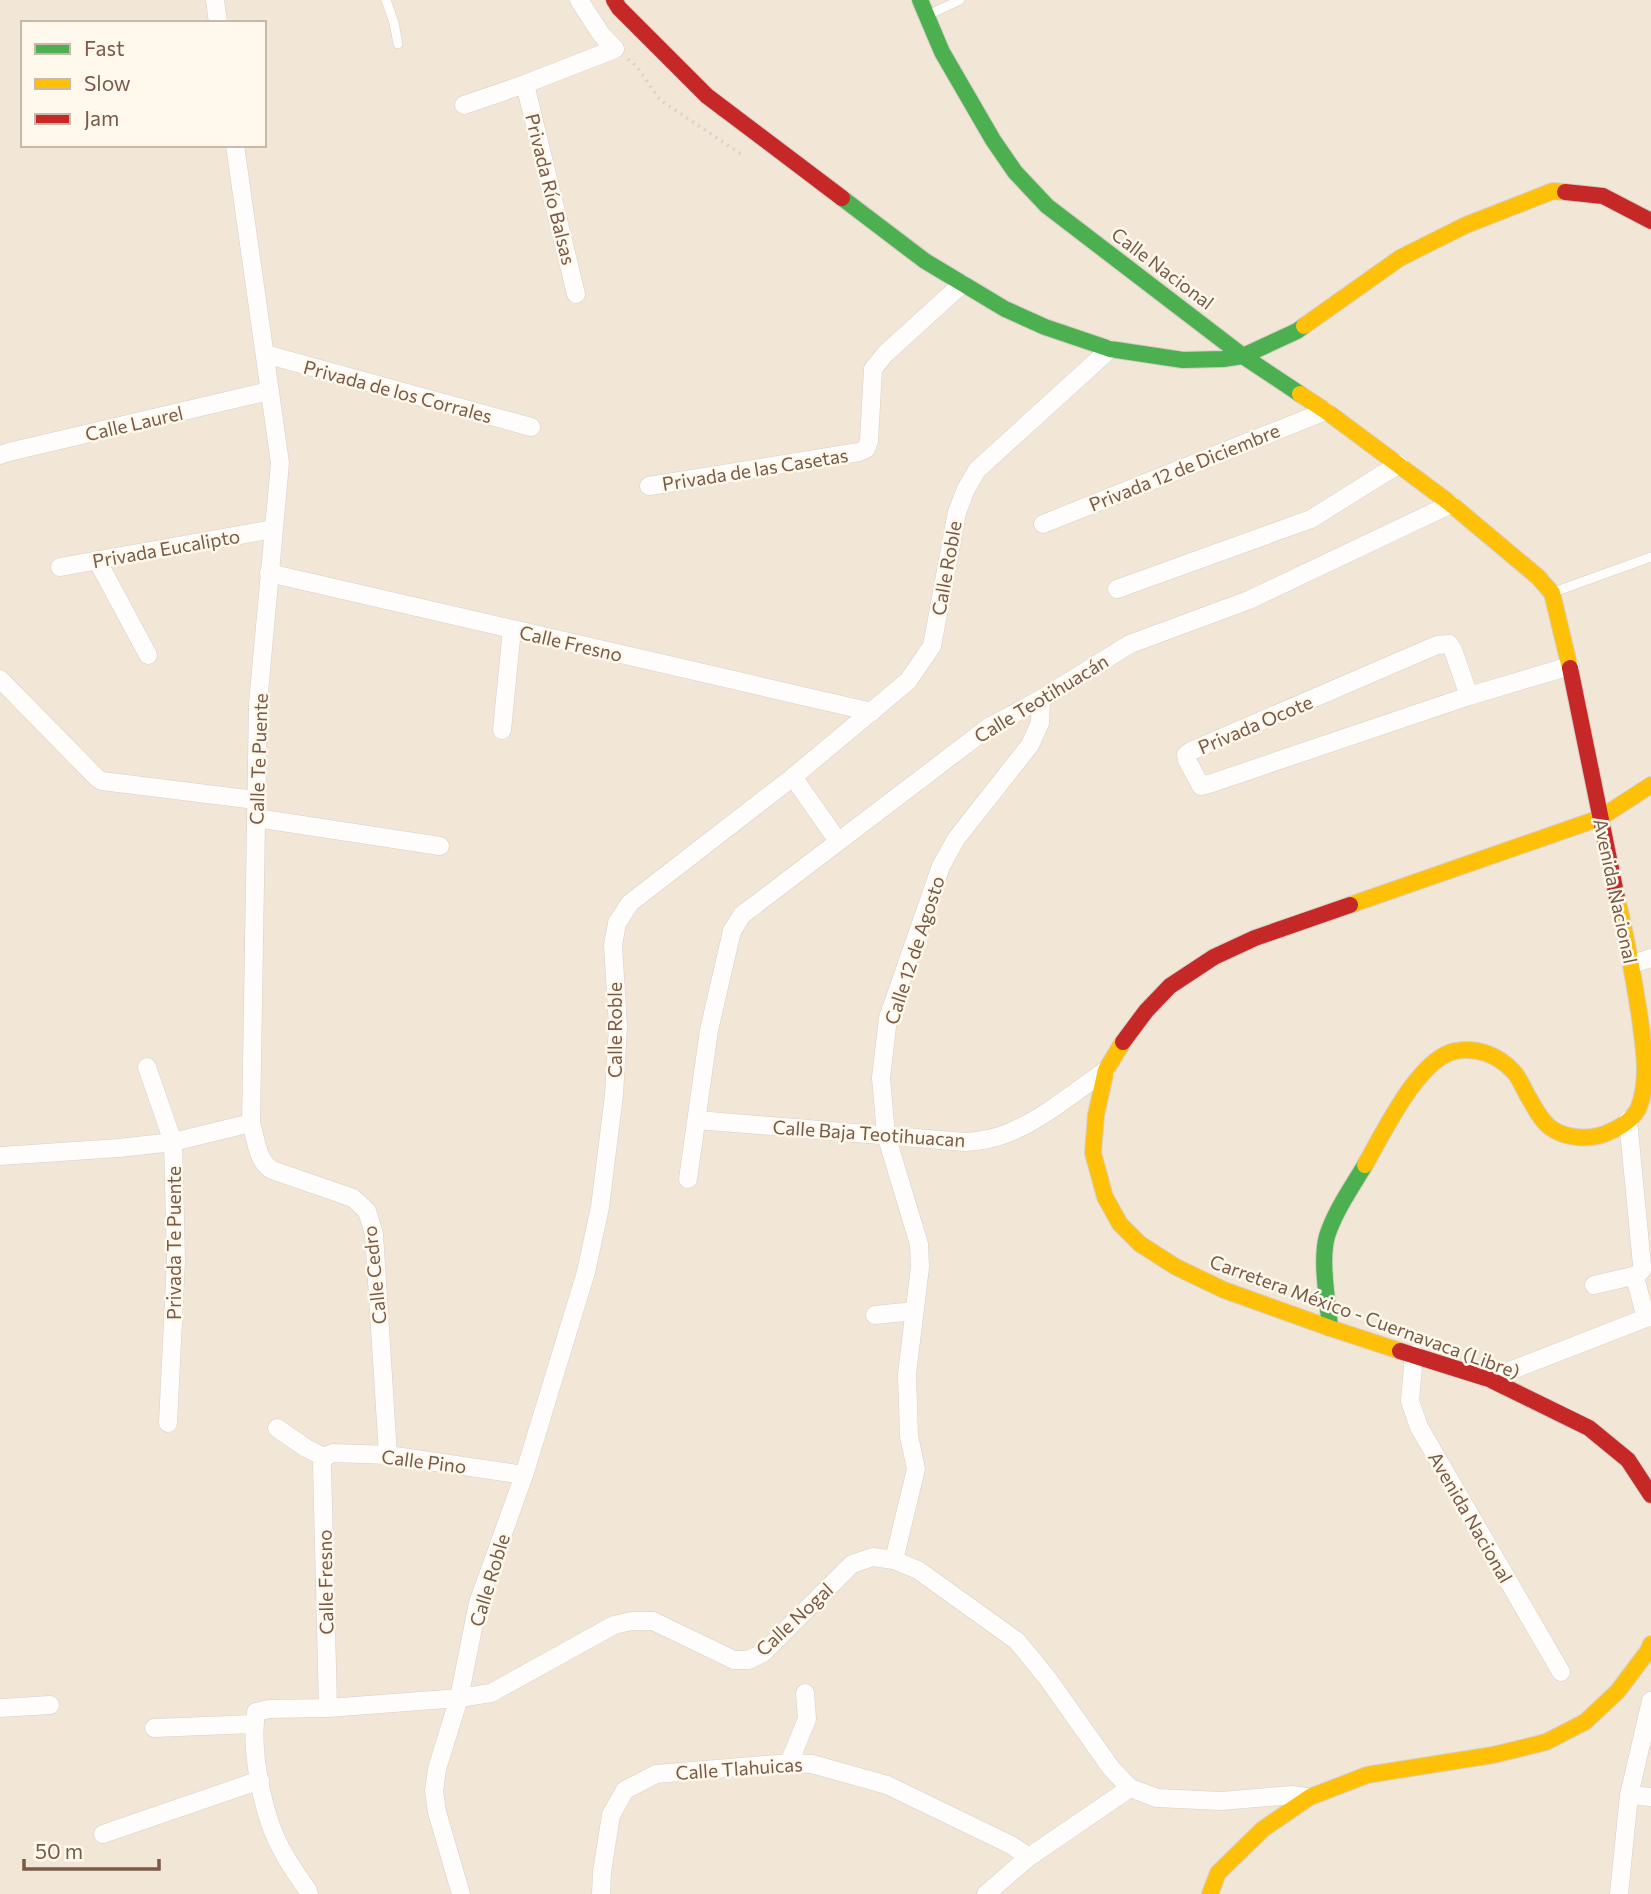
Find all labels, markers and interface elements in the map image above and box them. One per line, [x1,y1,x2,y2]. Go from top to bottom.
legend [21,21,266,147]
text: Fast [84,35,125,60]
text: Slow [84,70,131,95]
text: Jam [84,105,119,130]
street label: Privada Río Balsas [521,111,581,267]
street label: Calle Nacional [1107,222,1219,314]
street label: Privada de los Corrales [301,355,495,427]
street label: Calle Laurel [83,401,185,445]
street label: Privada 12 de Diciembre [1085,418,1283,516]
street label: Privada de las Casetas [660,443,850,495]
street label: Calle Roble [926,519,966,617]
street label: Privada Eucalipto [90,524,242,572]
street label: Calle Fresno [517,620,625,666]
street label: Calle Teotihuacán [970,649,1112,747]
street label: Privada Ocote [1194,690,1316,758]
street label: Calle Te Puente [244,693,272,825]
street label: Avenida Nacional [1589,816,1643,966]
street label: Calle 12 de Agosto [879,873,949,1027]
street label: Calle Roble [603,982,626,1078]
street label: Calle Baja Teotihuacan [772,1115,966,1151]
street label: Privada Te Puente [162,1166,185,1320]
street label: Calle Cedro [357,1225,391,1325]
street label: Carretera México - Cuernavaca (Libre) [1207,1249,1523,1383]
street label: Calle Pino [380,1444,468,1478]
street label: Avenida Nacional [1424,1447,1518,1587]
street label: Calle Fresno [313,1529,337,1635]
street label: Calle Roble [464,1531,514,1629]
street label: Calle Nogal [751,1578,837,1660]
street label: Calle Tlahuicas [675,1752,803,1784]
scale bar [24,1828,159,1872]
text: 50 m [35,1838,83,1863]

